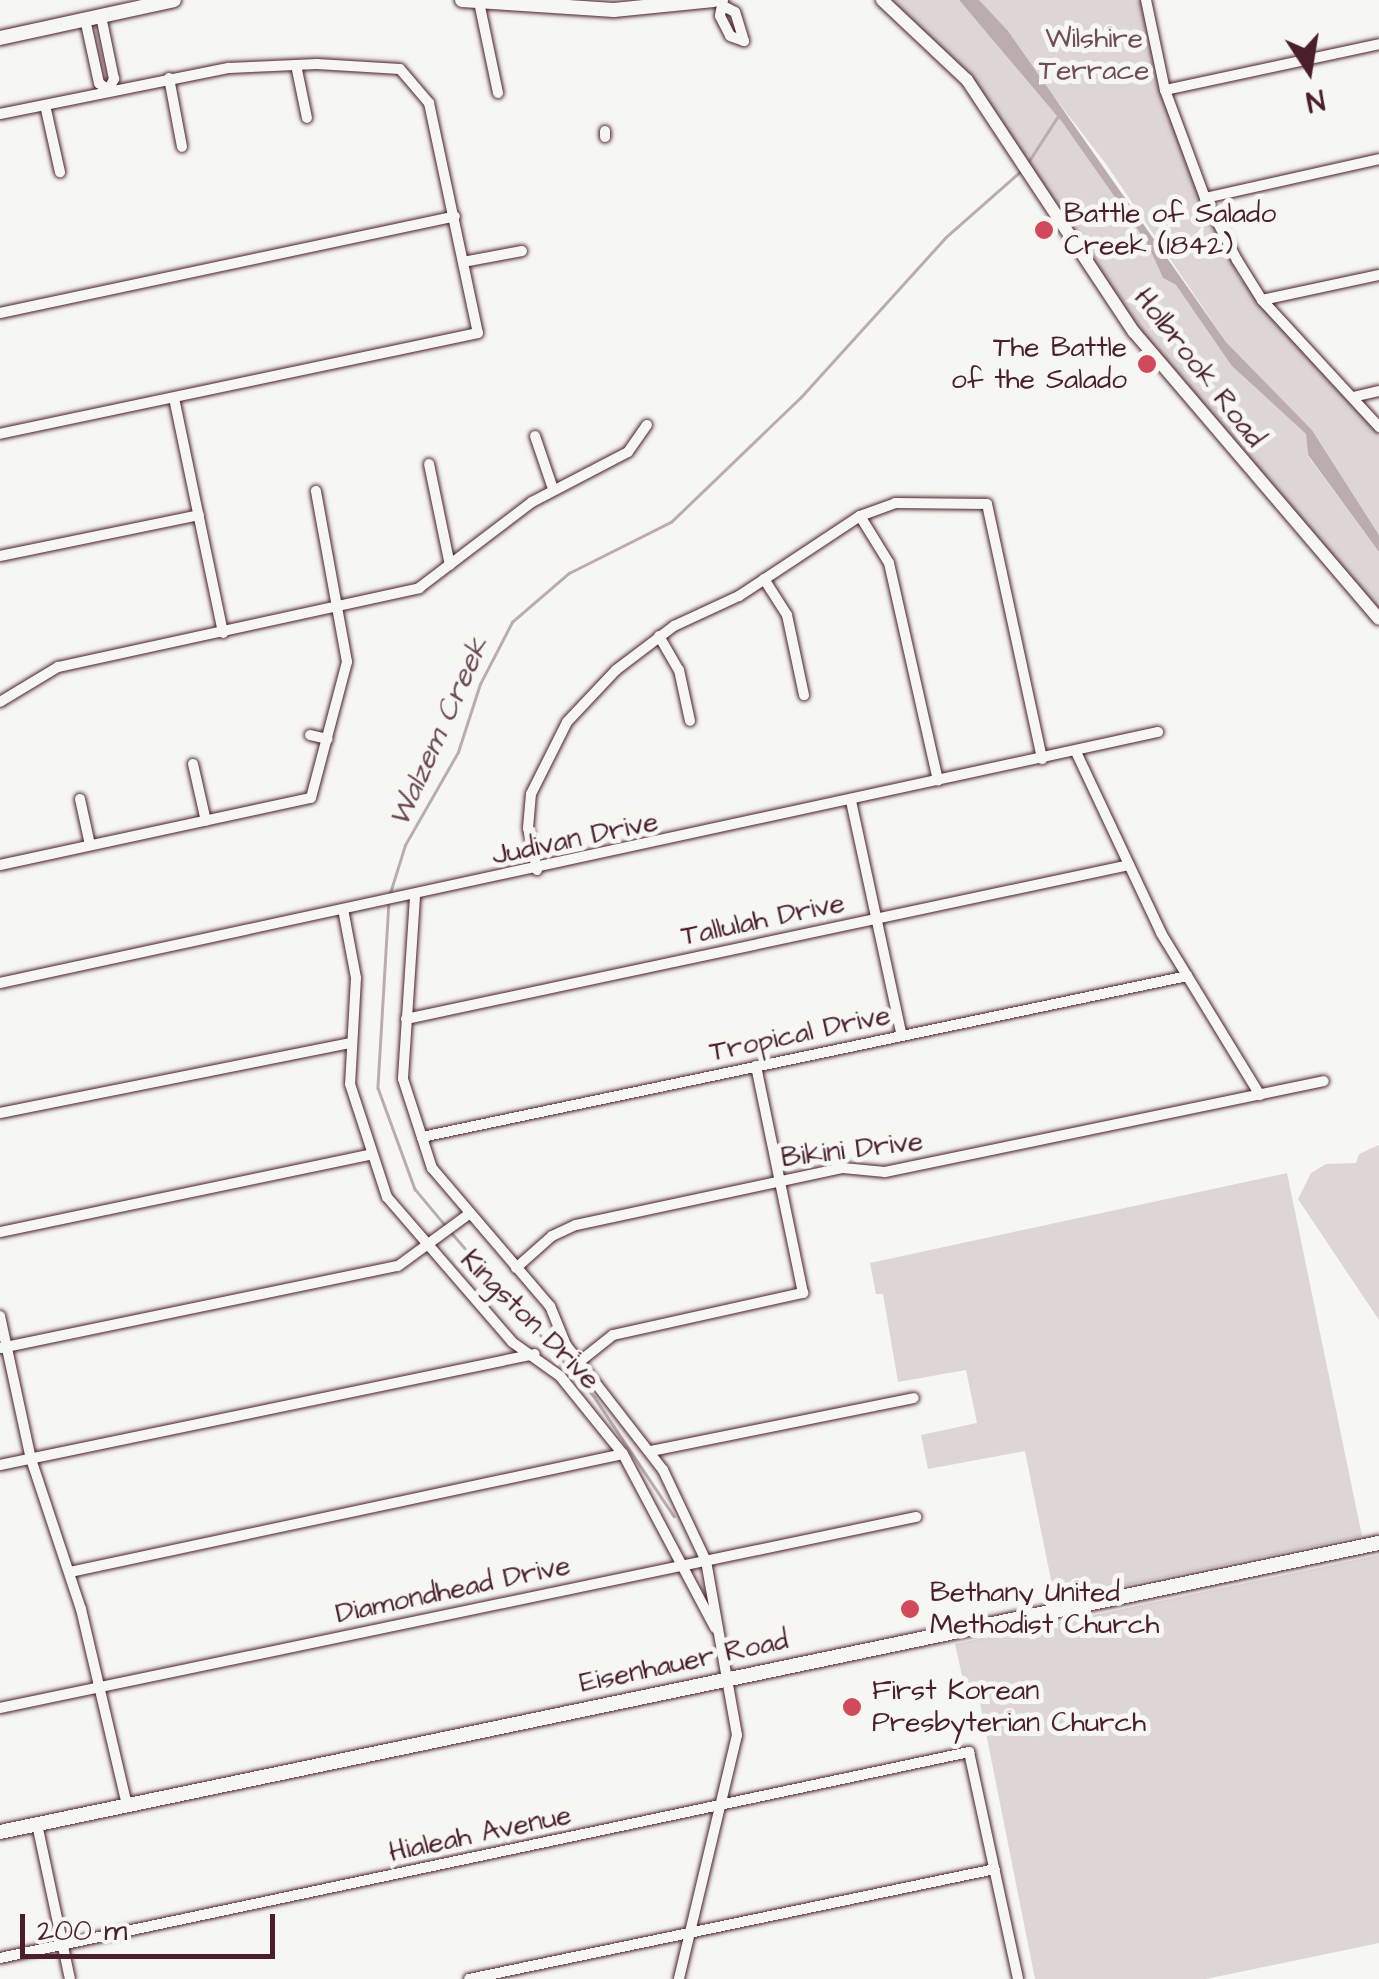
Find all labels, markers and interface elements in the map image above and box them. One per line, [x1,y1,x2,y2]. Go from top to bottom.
north arrow [1259,20,1359,120]
park label: Wilshire Terrace [1039,22,1149,88]
text: N [1303,79,1328,121]
place label: Battle of Salado Creek (1842) [1064,197,1276,263]
marker: Battle of Salado Creek (1842) [1033,219,1055,241]
street label: Holbrook Road [1127,282,1271,454]
place label: The Battle of the Salado [951,331,1127,397]
marker: The Battle of the Salado [1136,353,1158,375]
water label: Walzem Creek [381,632,497,832]
street label: Judivan Drive [489,805,661,873]
street label: Tallulah Drive [678,886,848,954]
street label: Tropical Drive [707,998,893,1070]
street label: Bikini Drive [779,1125,925,1175]
street label: Kingston Drive [453,1243,607,1397]
street label: Diamondhead Drive [333,1549,573,1631]
place label: Bethany United Methodist Church [930,1576,1159,1642]
marker: Bethany United Methodist Church [899,1598,921,1620]
street label: Eisenhauer Road [577,1623,791,1701]
place label: First Korean Presbyterian Church [872,1674,1146,1740]
marker: First Korean Presbyterian Church [841,1696,863,1718]
street label: Hialeah Avenue [386,1798,574,1870]
scale bar [25,1894,280,1956]
text: 200 m [37,1910,127,1952]

